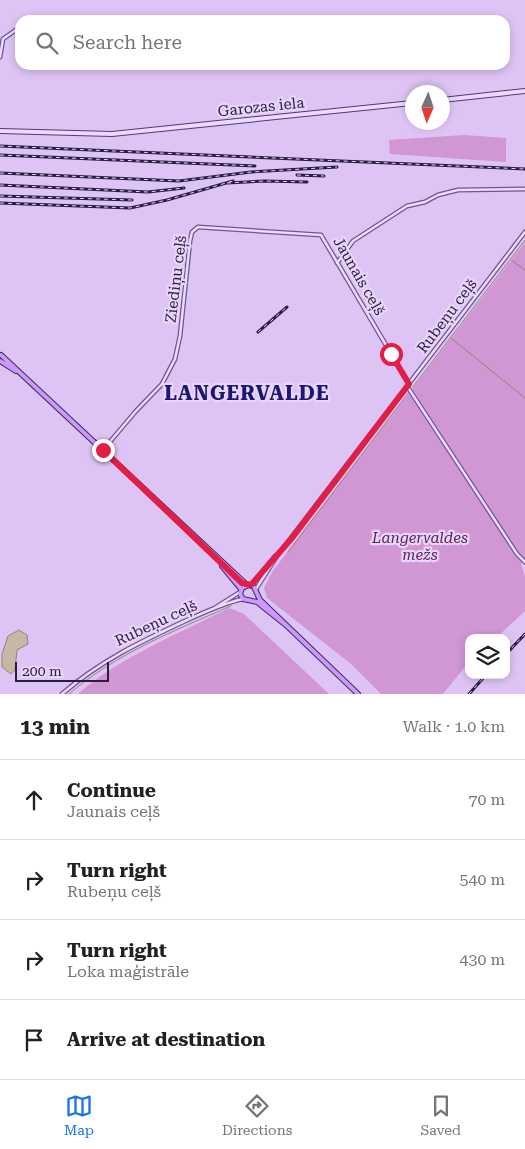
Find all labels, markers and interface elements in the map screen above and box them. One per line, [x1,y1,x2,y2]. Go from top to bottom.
search box [15,15,510,70]
icon: search [33,29,61,57]
text: Search here [73,31,182,54]
north arrow [405,85,450,130]
street label: Garozas iela [217,94,305,120]
street label: Ziediņu ceļš [162,234,191,324]
street label: Jaunais ceļš [329,234,389,319]
street label: Rubeņu ceļš [413,275,482,357]
route start [380,343,403,366]
district label: LANGERVALDE [164,381,330,405]
route end [92,439,115,462]
park label: Langervaldes mežs [371,529,468,564]
street label: Rubeņu ceļš [112,596,200,651]
map controls [465,634,510,679]
button: layers [465,634,510,679]
scale bar [15,659,109,682]
text: 200 m [22,663,62,679]
text: 13 min [20,715,90,739]
text: Walk · 1.0 km [403,717,505,736]
text: Continue [67,779,156,802]
icon: ahead [20,786,48,814]
text: 70 m [468,790,505,809]
text: Jaunais ceļš [67,802,160,821]
text: Turn right [67,859,167,882]
icon: right [20,866,48,894]
text: 540 m [459,870,505,889]
text: Rubeņu ceļš [67,882,161,901]
text: Turn right [67,939,167,962]
icon: right [20,946,48,974]
text: 430 m [459,950,505,969]
text: Loka maģistrāle [67,962,189,981]
icon: arrive [20,1026,48,1054]
text: Arrive at destination [67,1028,265,1051]
tab: Map [64,1092,94,1138]
tab: Directions [222,1092,292,1138]
tab: Saved [420,1092,461,1138]

